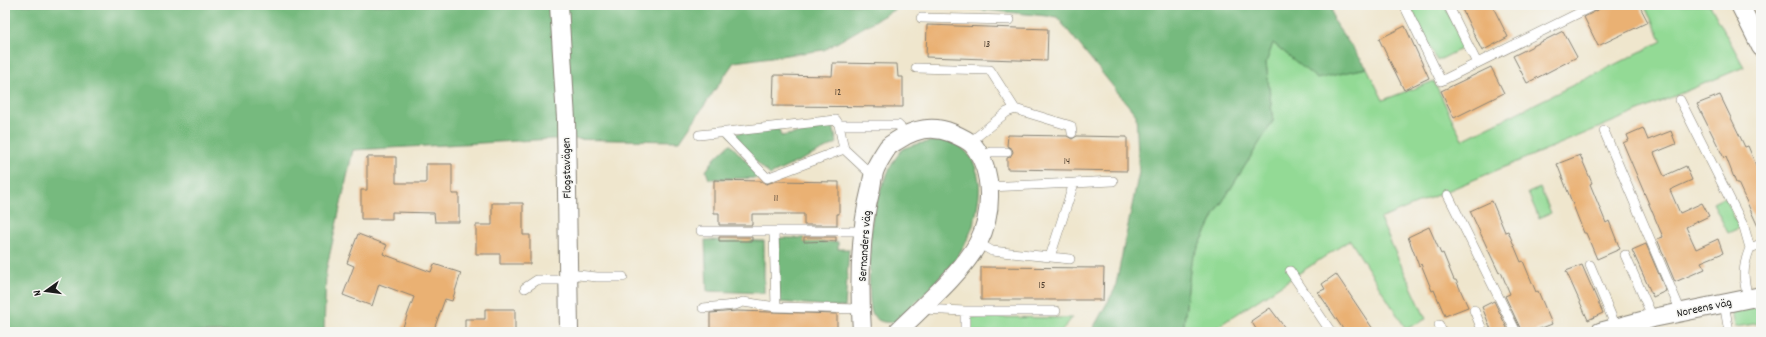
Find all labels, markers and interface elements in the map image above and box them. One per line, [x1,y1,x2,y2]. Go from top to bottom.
house number: 13 [984,38,990,52]
house number: 12 [835,86,841,100]
street label: Flogstavägen [558,137,577,199]
house number: 14 [1064,155,1070,169]
house number: 11 [774,192,778,206]
street label: Sernanders väg [855,210,876,282]
north arrow [26,271,66,311]
house number: 15 [1039,279,1046,293]
text: N [30,288,47,298]
street label: Noreens väg [1675,294,1733,323]

